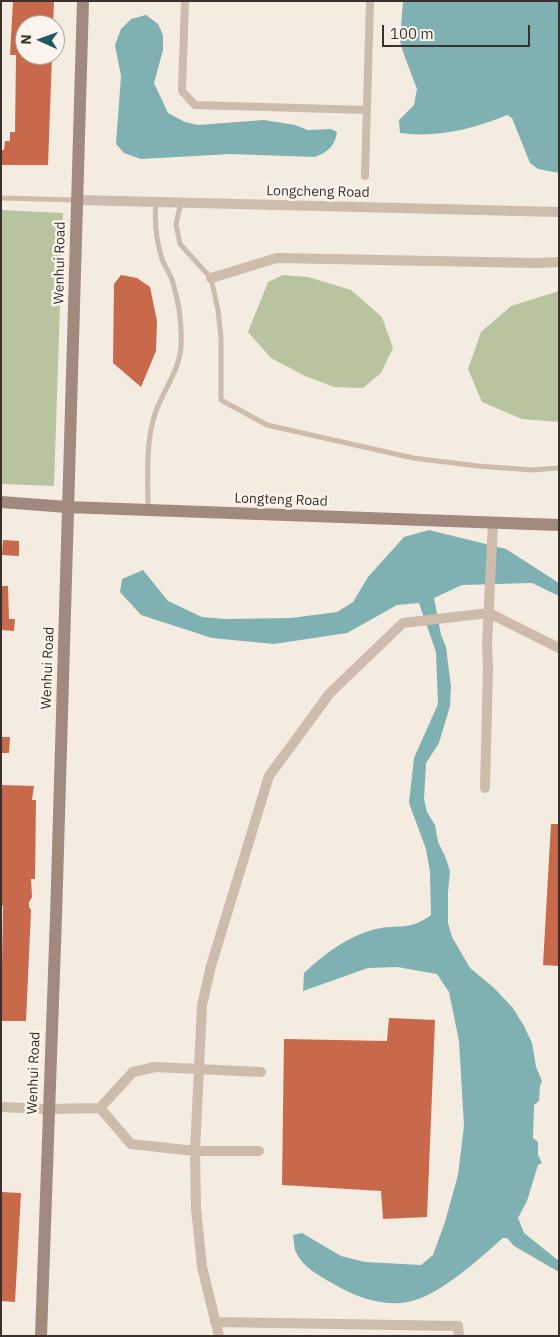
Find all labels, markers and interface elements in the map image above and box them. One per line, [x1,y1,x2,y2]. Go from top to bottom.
north arrow [15,15,65,65]
scale bar [385,15,532,47]
text: 100 m [390,24,434,43]
text: N [17,34,35,45]
street label: Longcheng Road [266,183,370,201]
street label: Wenhui Road [51,221,69,305]
street label: Longteng Road [234,490,328,510]
street label: Wenhui Road [38,626,58,710]
street label: Wenhui Road [24,1031,44,1115]

